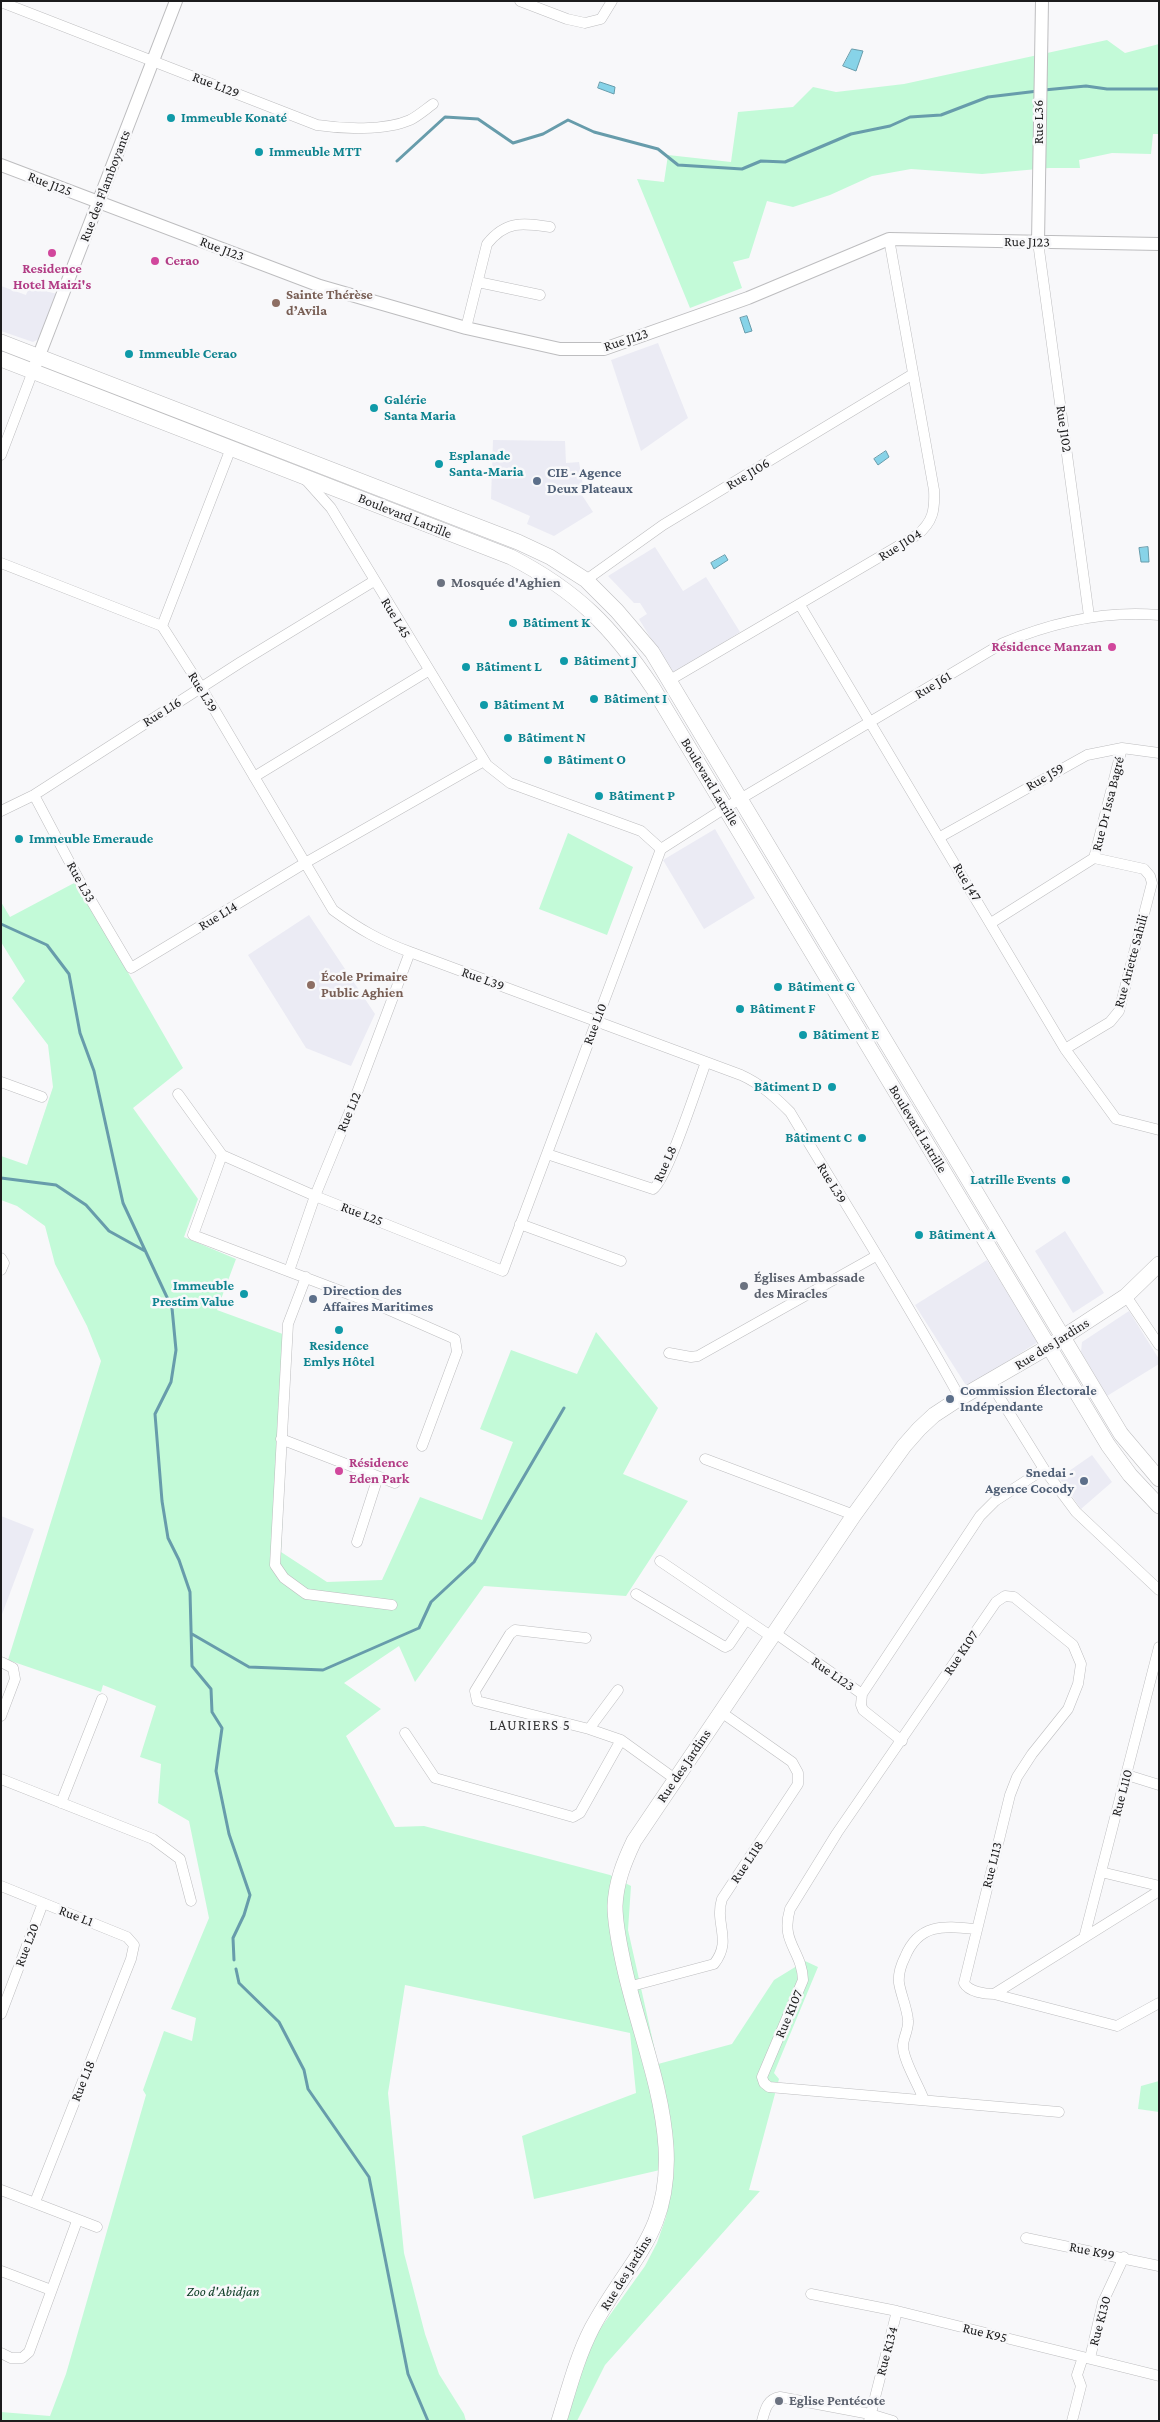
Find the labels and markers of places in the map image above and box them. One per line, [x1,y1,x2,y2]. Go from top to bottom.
place label: Immeuble Konaté [181,110,287,126]
marker: Immeuble Konaté [165,112,177,124]
place label: Immeuble MTT [269,144,362,160]
marker: Immeuble MTT [253,146,265,158]
marker: Residence Hotel Maizi's [46,247,58,259]
place label: Cerao [165,253,199,269]
marker: Cerao [149,255,161,267]
place label: Residence Hotel Maizi's [13,261,91,294]
place label: Sainte Thérèse d’Avila [286,287,373,320]
marker: Sainte Thérèse d’Avila [270,297,282,309]
place label: Immeuble Cerao [139,346,237,362]
marker: Immeuble Cerao [123,348,135,360]
place label: Galérie Santa Maria [384,392,456,424]
marker: Galérie Santa Maria [368,402,380,414]
place label: Esplanade Santa-Maria [449,448,524,481]
marker: Esplanade Santa-Maria [433,458,445,470]
place label: CIE - Agence Deux Plateaux [547,465,633,498]
marker: CIE - Agence Deux Plateaux [531,475,543,487]
place label: Mosquée d'Aghien [451,575,561,591]
marker: Mosquée d'Aghien [435,577,447,589]
place label: Bâtiment K [523,615,590,631]
marker: Bâtiment K [507,617,519,629]
place label: Résidence Manzan [991,639,1102,655]
marker: Résidence Manzan [1106,641,1118,653]
place label: Bâtiment J [574,653,637,669]
marker: Bâtiment J [558,655,570,667]
place label: Bâtiment L [476,659,542,675]
marker: Bâtiment L [460,661,472,673]
place label: Bâtiment I [604,691,667,707]
marker: Bâtiment I [588,693,600,705]
place label: Bâtiment M [494,697,564,713]
marker: Bâtiment M [478,699,490,711]
place label: Bâtiment N [518,730,586,746]
marker: Bâtiment N [502,732,514,744]
place label: Bâtiment O [558,752,626,768]
marker: Bâtiment O [542,754,554,766]
place label: Bâtiment P [609,788,675,804]
marker: Bâtiment P [593,790,605,802]
place label: Immeuble Emeraude [29,831,153,847]
marker: Immeuble Emeraude [13,833,25,845]
place label: École Primaire Public Aghien [321,969,408,1002]
marker: École Primaire Public Aghien [305,979,317,991]
place label: Bâtiment G [788,979,855,995]
marker: Bâtiment G [772,981,784,993]
place label: Bâtiment F [750,1001,816,1017]
marker: Bâtiment F [734,1003,746,1015]
place label: Bâtiment E [813,1027,879,1043]
marker: Bâtiment E [797,1029,809,1041]
place label: Bâtiment D [754,1079,822,1095]
marker: Bâtiment D [826,1081,838,1093]
place label: Bâtiment C [785,1130,852,1146]
marker: Bâtiment C [856,1132,868,1144]
place label: Latrille Events [970,1172,1056,1188]
marker: Latrille Events [1060,1174,1072,1186]
place label: Bâtiment A [929,1227,996,1243]
marker: Bâtiment A [913,1229,925,1241]
place label: Églises Ambassade des Miracles [754,1270,865,1302]
place label: Immeuble Prestim Value [152,1278,234,1310]
marker: Églises Ambassade des Miracles [738,1280,750,1292]
place label: Direction des Affaires Maritimes [323,1283,433,1315]
marker: Immeuble Prestim Value [238,1288,250,1300]
marker: Direction des Affaires Maritimes [307,1293,319,1305]
marker: Residence Emlys Hôtel [333,1324,345,1336]
place label: Residence Emlys Hôtel [303,1338,375,1370]
place label: Commission Électorale Indépendante [960,1383,1097,1415]
marker: Commission Électorale Indépendante [944,1393,956,1405]
place label: Résidence Eden Park [349,1455,409,1488]
marker: Résidence Eden Park [333,1465,345,1477]
place label: Snedai - Agence Cocody [985,1465,1074,1498]
marker: Snedai - Agence Cocody [1078,1475,1090,1487]
place label: Eglise Pentécote [789,2393,885,2409]
marker: Eglise Pentécote [773,2395,785,2407]

